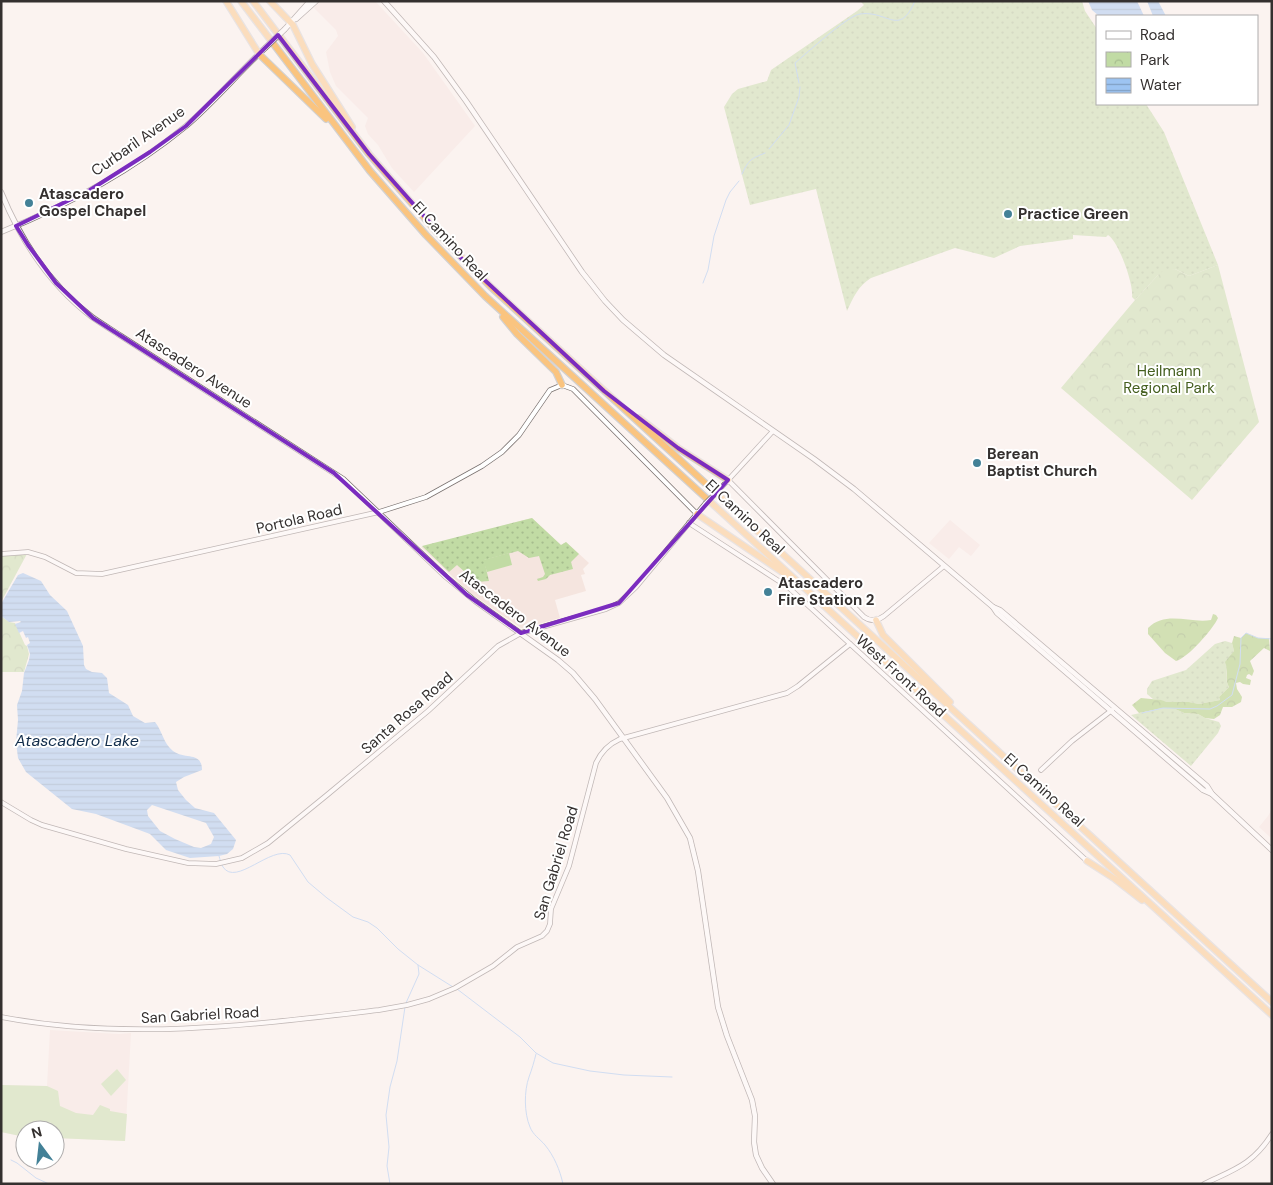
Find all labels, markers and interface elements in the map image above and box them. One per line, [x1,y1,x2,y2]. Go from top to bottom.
legend [1096,15,1258,105]
text: Road [1140,25,1175,45]
text: Park [1140,50,1170,70]
text: Water [1140,75,1182,95]
street label: Curbaril Avenue [87,101,189,181]
place label: Atascadero Gospel Chapel [39,184,146,221]
marker: Atascadero Gospel Chapel [23,197,35,209]
street label: El Camino Real [408,197,492,285]
place label: Practice Green [1018,204,1128,224]
marker: Practice Green [1002,208,1014,220]
street label: Atascadero Avenue [132,323,256,413]
park label: Heilmann Regional Park [1123,361,1215,398]
place label: Berean Baptist Church [987,444,1097,481]
marker: Berean Baptist Church [971,457,983,469]
street label: El Camino Real [701,475,789,559]
street label: Portola Road [254,499,344,539]
street label: Atascadero Avenue [455,564,575,662]
place label: Atascadero Fire Station 2 [778,573,875,610]
marker: Atascadero Fire Station 2 [762,586,774,598]
street label: West Front Road [852,630,950,722]
street label: Santa Rosa Road [357,668,457,758]
water label: Atascadero Lake [14,730,139,751]
street label: El Camino Real [1000,749,1088,831]
street label: San Gabriel Road [529,804,583,922]
street label: San Gabriel Road [140,1002,260,1028]
north arrow [15,1120,65,1170]
text: N [29,1122,44,1142]

